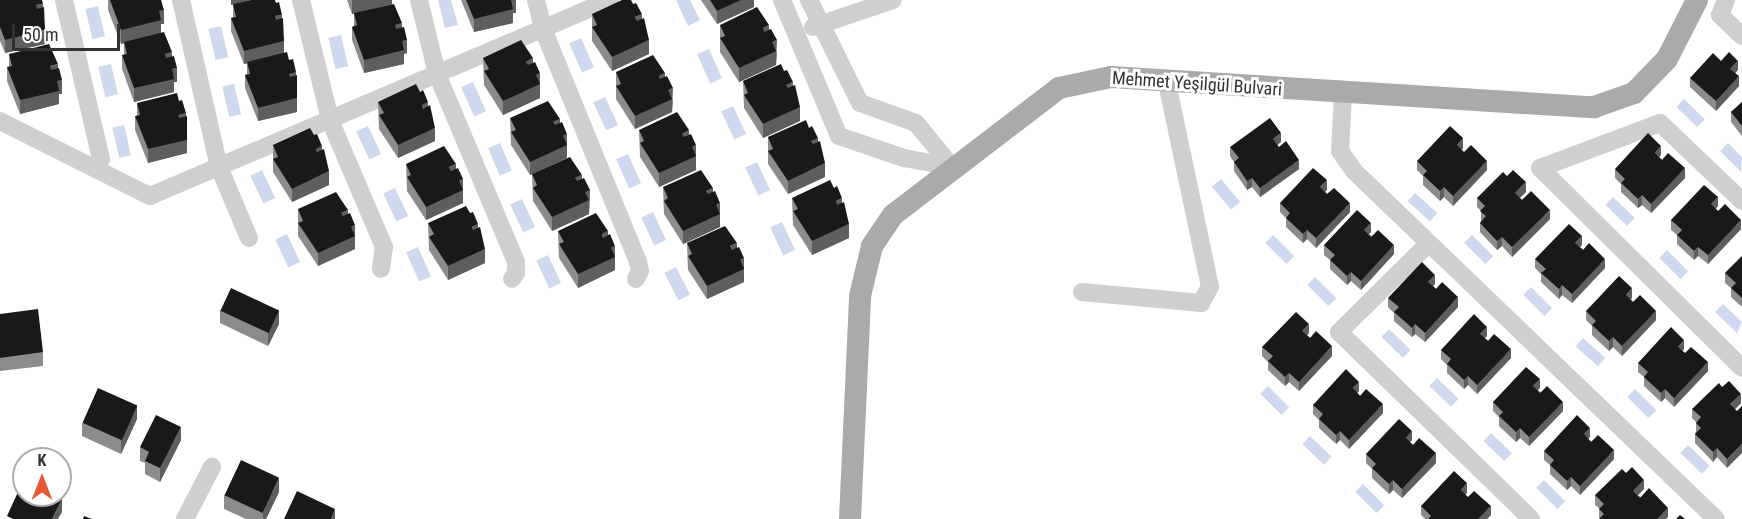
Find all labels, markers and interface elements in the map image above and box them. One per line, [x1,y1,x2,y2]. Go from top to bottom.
scale bar [15,12,123,50]
text: 50 m [23,24,58,45]
street label: Mehmet Yeşilgül Bulvari [1111,67,1283,101]
north arrow [12,447,72,507]
text: K [38,451,46,470]

